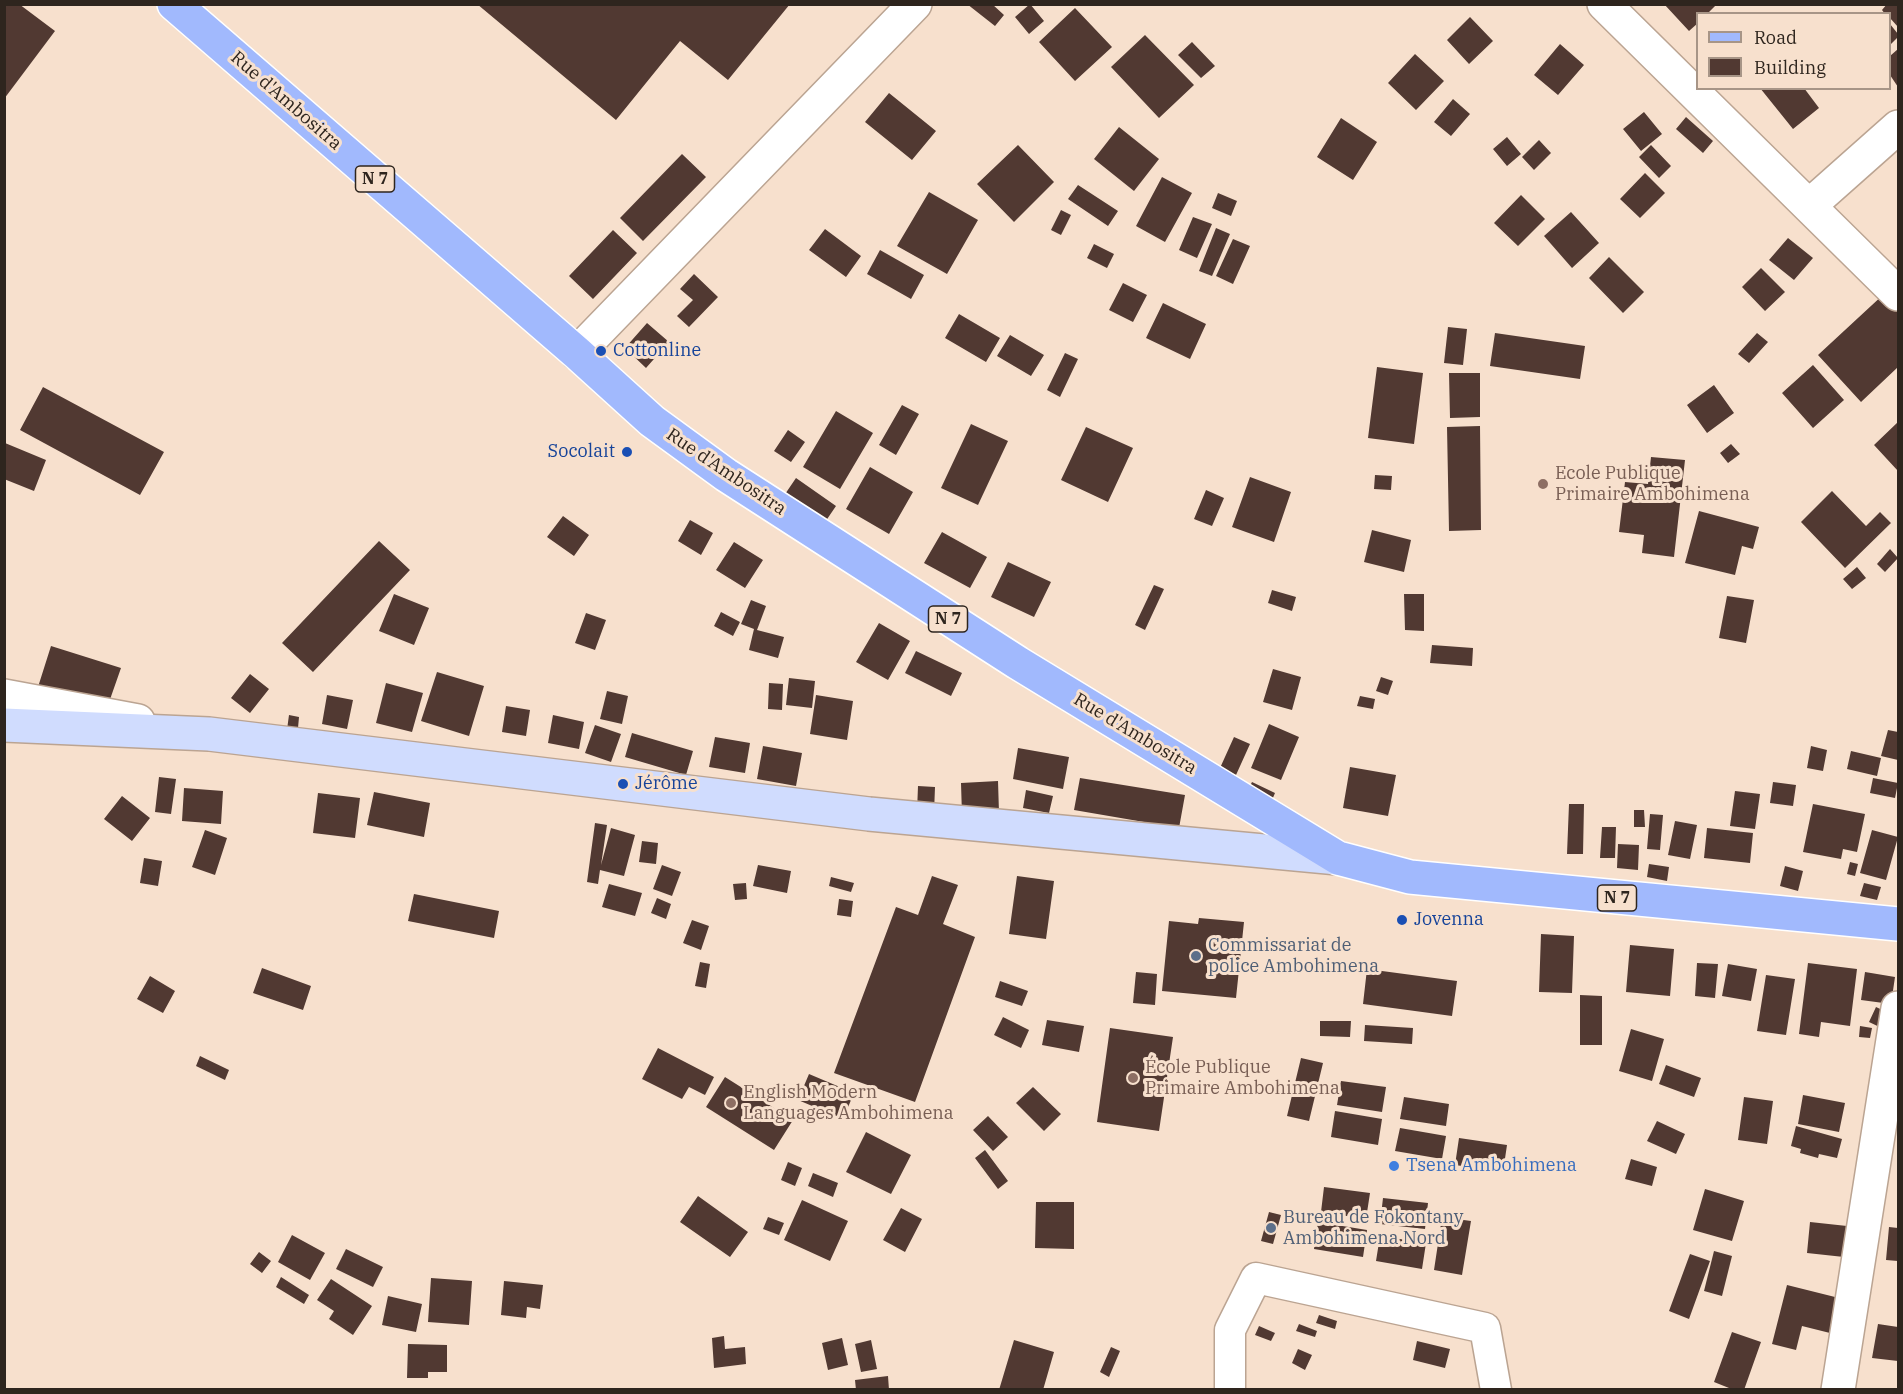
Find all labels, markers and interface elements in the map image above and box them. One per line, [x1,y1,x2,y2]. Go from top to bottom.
legend [1696,12,1891,90]
text: Road [1754,26,1797,49]
street label: Rue d'Ambositra [226,47,346,155]
text: Building [1754,56,1826,79]
road number: N 7 [356,166,394,192]
place label: Cottonline [613,340,701,362]
marker: Cottonline [594,344,608,358]
street label: Rue d'Ambositra [662,424,790,520]
place label: Socolait [548,441,615,463]
marker: Socolait [620,445,634,459]
place label: Ecole Publique Primaire Ambohimena [1555,463,1750,506]
marker: Ecole Publique Primaire Ambohimena [1536,477,1550,491]
road number: N 7 [928,606,968,632]
street label: Rue d'Ambositra [1070,689,1200,779]
place label: Jérôme [635,773,698,795]
marker: Jérôme [616,777,630,791]
road number: N 7 [1598,885,1636,911]
place label: Jovenna [1414,909,1484,931]
marker: Jovenna [1395,913,1409,927]
place label: Commissariat de police Ambohimena [1208,935,1379,978]
marker: Commissariat de police Ambohimena [1189,949,1203,963]
place label: École Publique Primaire Ambohimena [1145,1057,1340,1100]
marker: École Publique Primaire Ambohimena [1126,1071,1140,1085]
place label: English Modern Languages Ambohimena [743,1082,954,1124]
marker: English Modern Languages Ambohimena [724,1096,738,1110]
place label: Tsena Ambohimena [1406,1155,1577,1177]
marker: Tsena Ambohimena [1387,1159,1401,1173]
place label: Bureau de Fokontany Ambohimena Nord [1283,1207,1463,1250]
marker: Bureau de Fokontany Ambohimena Nord [1264,1221,1278,1235]

